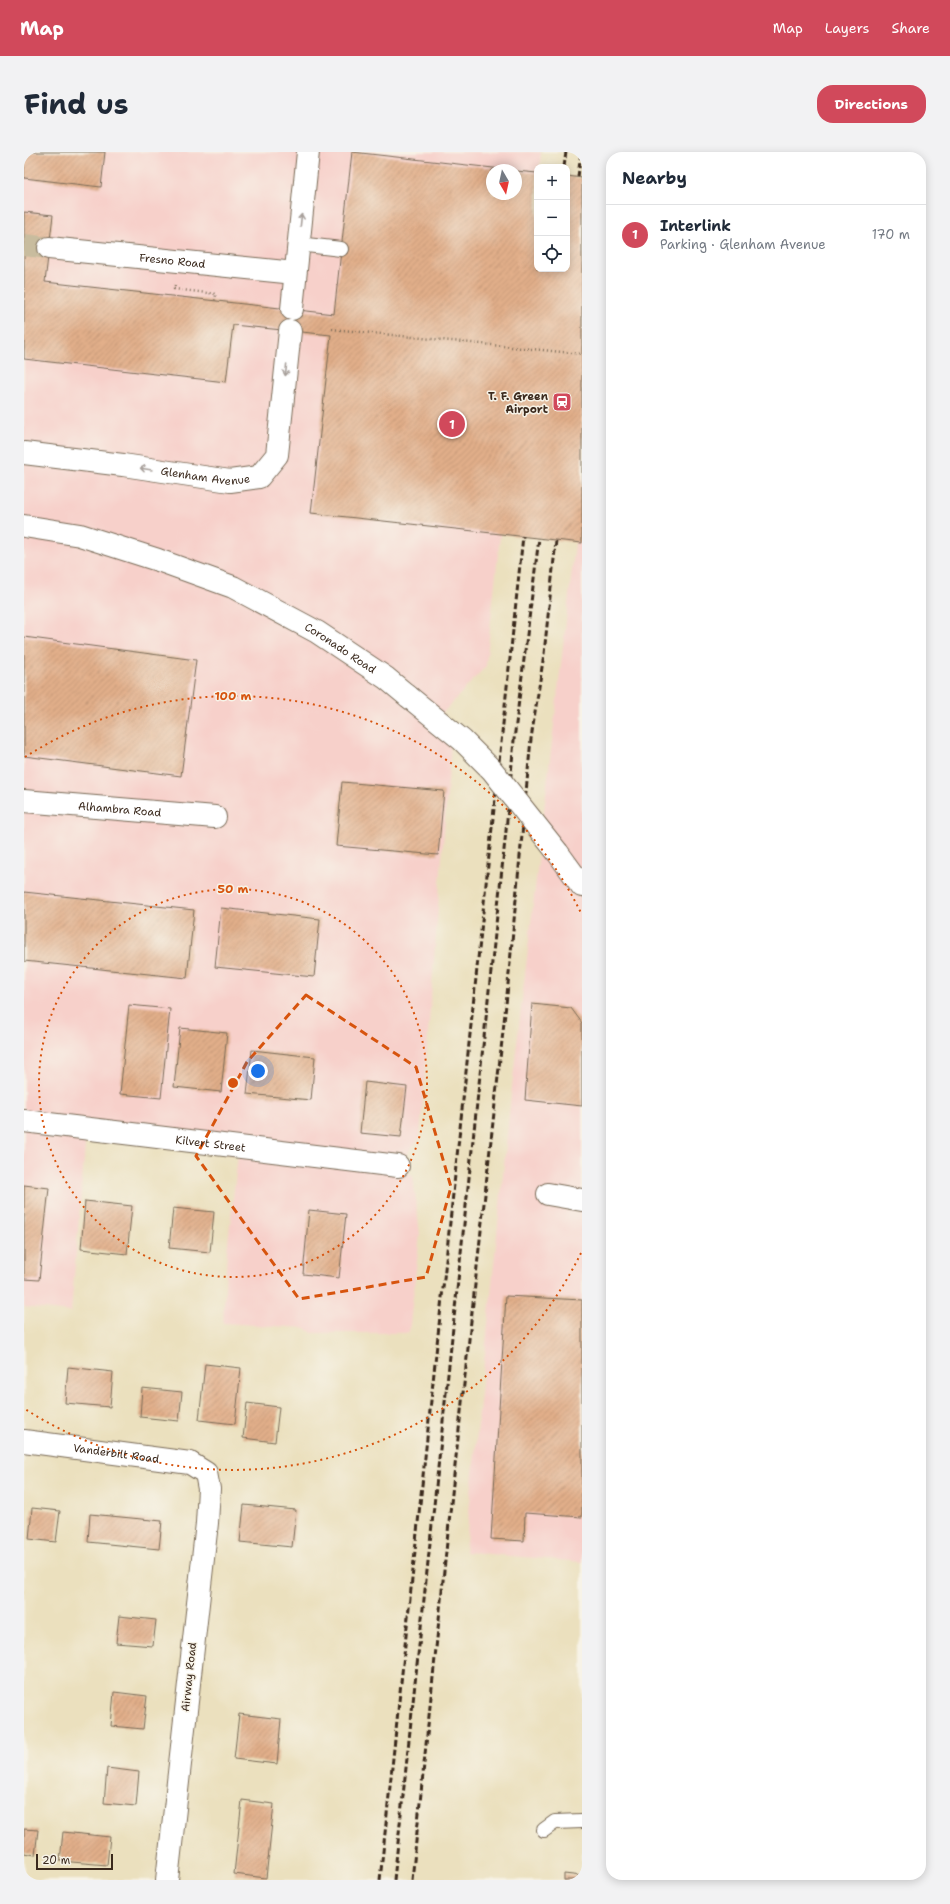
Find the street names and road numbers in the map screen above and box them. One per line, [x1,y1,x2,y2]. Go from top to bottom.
street label: Fresno Road [139,250,206,271]
street label: Glenham Avenue [160,463,251,489]
street label: Coronado Road [302,619,379,677]
street label: Alhambra Road [77,798,162,820]
street label: Kilvert Street [175,1132,247,1155]
street label: Vanderbilt Road [72,1440,160,1466]
street label: Airway Road [178,1642,200,1712]

